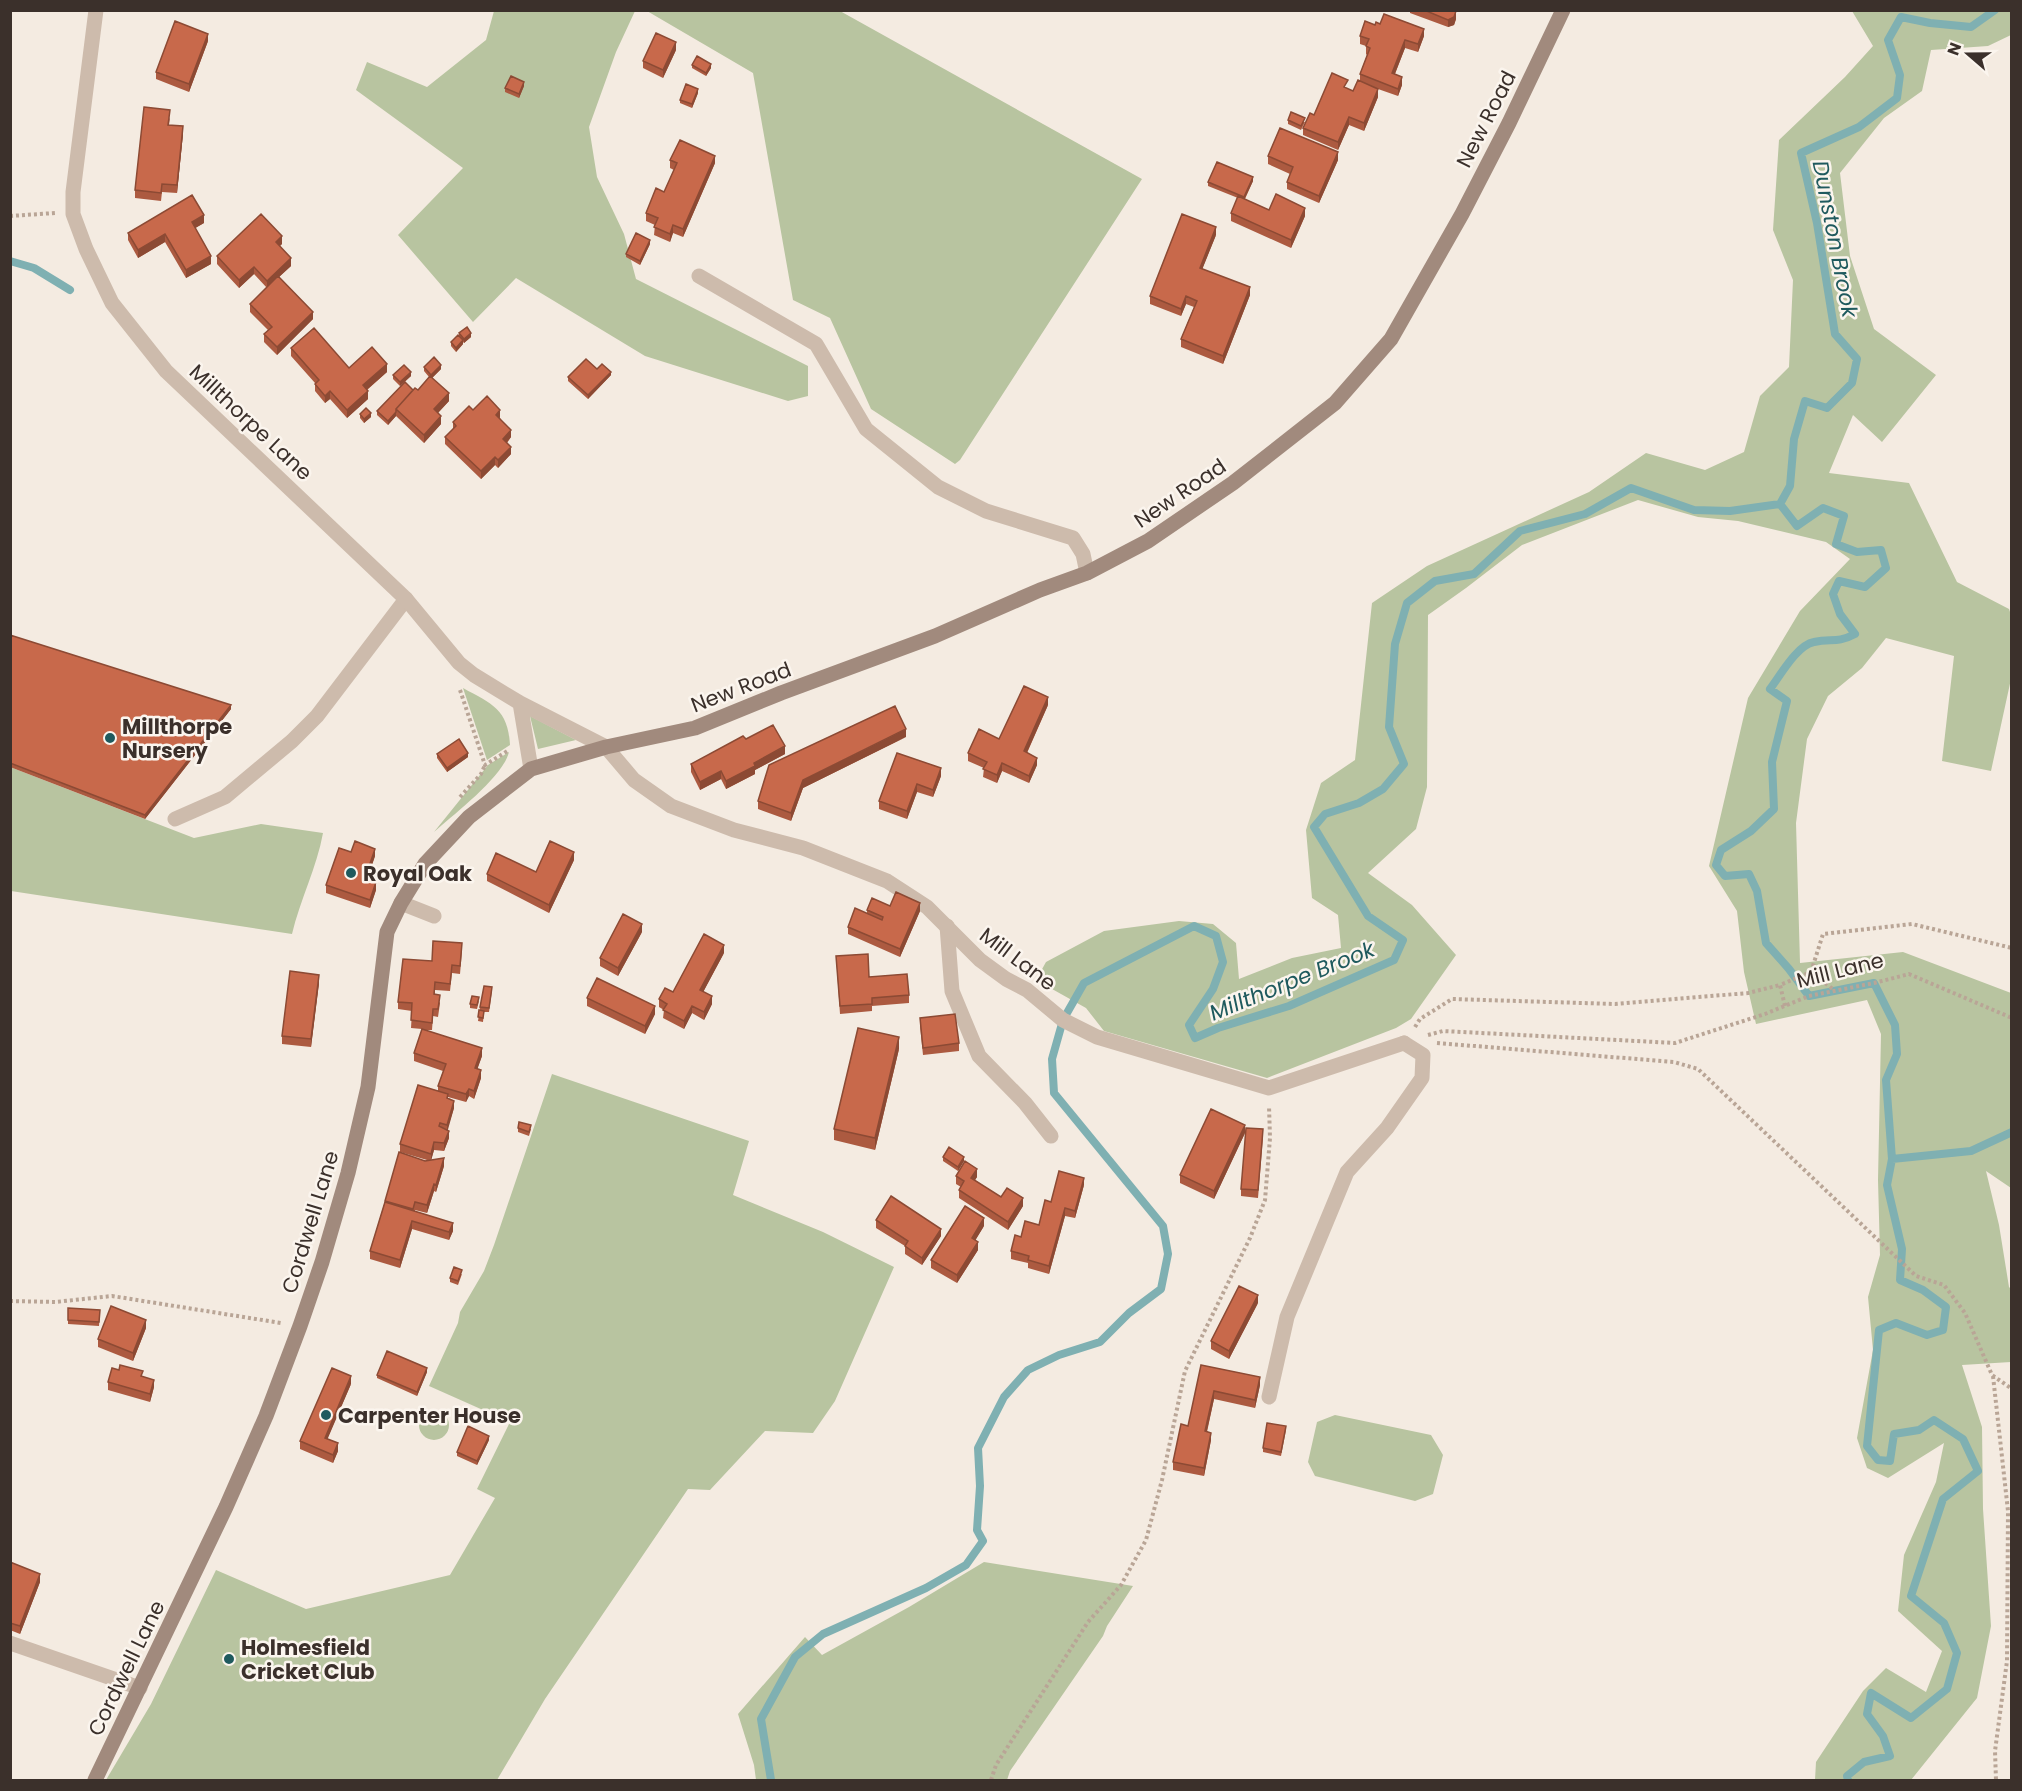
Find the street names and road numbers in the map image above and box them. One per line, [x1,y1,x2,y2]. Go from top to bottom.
street label: New Road [1449,66,1523,172]
street label: Millthorpe Lane [183,357,319,487]
street label: New Road [1128,452,1232,534]
street label: New Road [687,655,795,719]
street label: Mill Lane [974,921,1062,997]
street label: Mill Lane [1793,945,1887,995]
street label: Cordwell Lane [275,1147,345,1297]
street label: Cordwell Lane [81,1595,171,1741]

